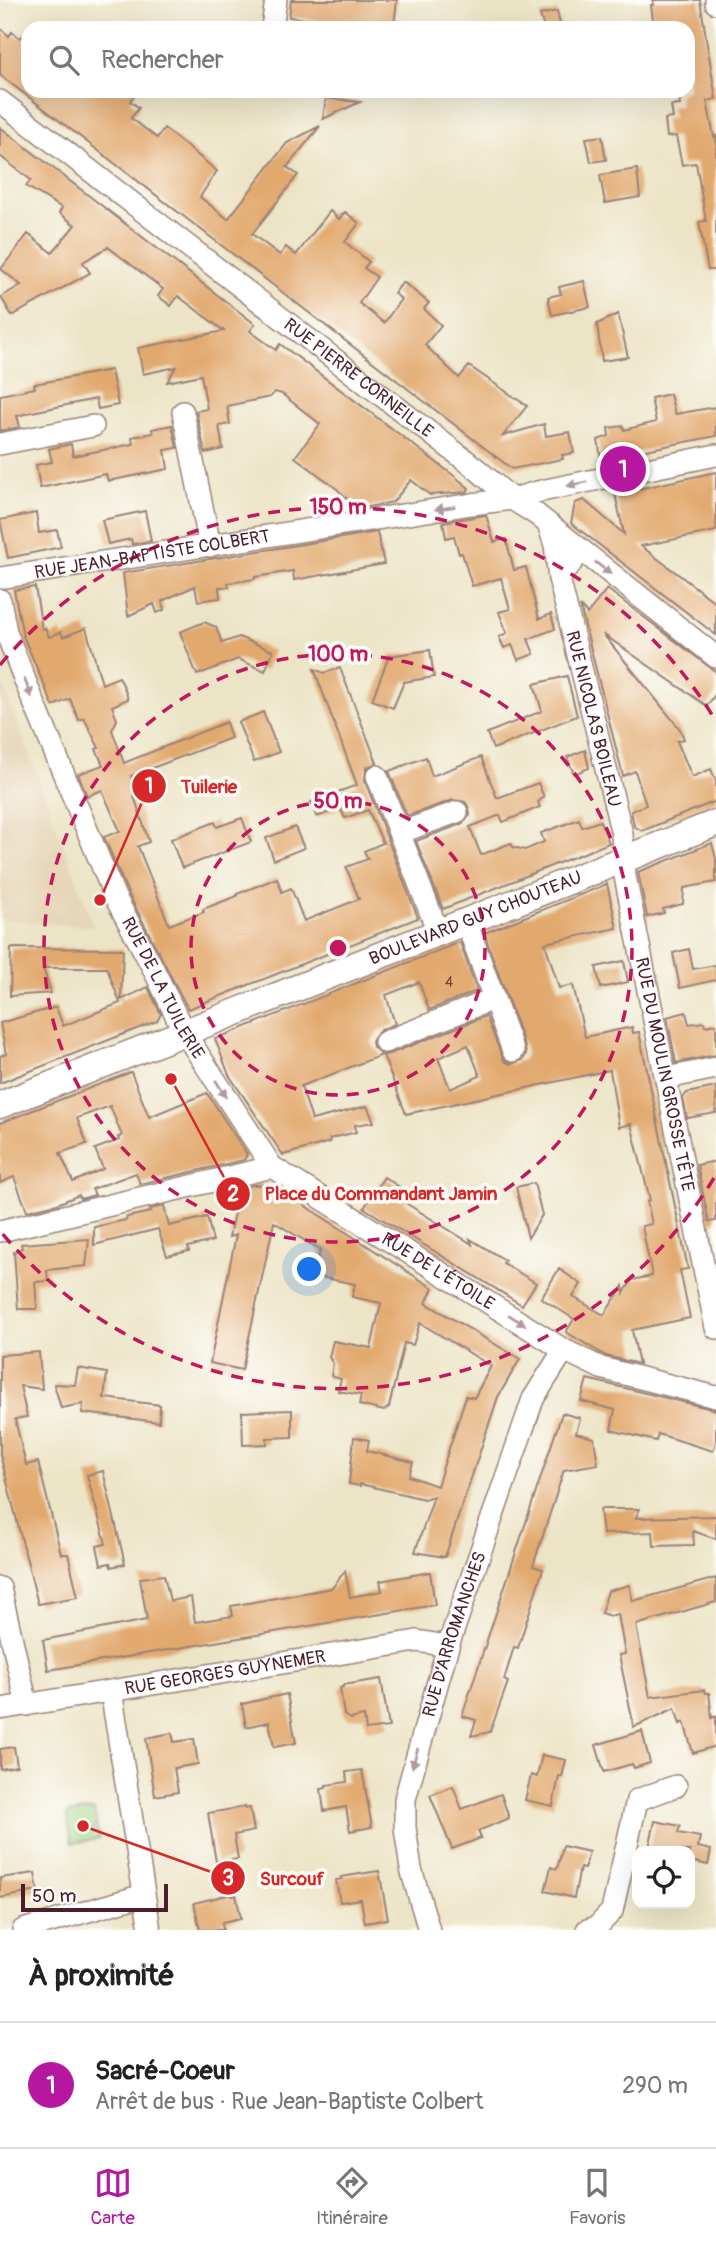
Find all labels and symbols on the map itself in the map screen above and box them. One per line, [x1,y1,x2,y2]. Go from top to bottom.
street label: RUE PIERRE CORNEILLE [279,313,438,443]
pin: 1 [600,443,646,495]
one-way arrow [566,478,588,489]
text: 150 m [309,494,367,521]
one-way arrow [434,503,456,514]
street label: RUE JEAN-BAPTISTE COLBERT [33,525,271,584]
one-way arrow [594,561,612,575]
street label: RUE NICOLAS BOILEAU [560,628,626,809]
text: 100 m [308,641,368,668]
one-way arrow [22,678,33,699]
callout: Tuilerie [132,766,251,806]
text: 1 [145,773,153,800]
text: Tuilerie [180,775,238,799]
text: 50 m [314,788,363,815]
street label: BOULEVARD GUY CHOUTEAU [366,866,585,970]
street label: RUE DE LA TUILERIE [116,913,210,1064]
centre of rings [326,936,350,960]
street label: RUE DU MOULIN GROSSE TÊTE [630,955,699,1193]
house number: 4 [445,974,453,991]
one-way arrow [215,1079,228,1099]
callout: Place du Commandant Jamin [215,1174,511,1214]
text: 2 [227,1181,239,1208]
text: Place du Commandant Jamin [265,1182,498,1206]
street label: RUE DE L’ÉTOILE [377,1228,499,1316]
your location [292,1252,326,1286]
one-way arrow [507,1314,526,1327]
street label: RUE D’ARROMANCHES [418,1549,492,1720]
street label: RUE GEORGES GUYNEMER [123,1645,327,1701]
one-way arrow [410,1748,420,1769]
callout: Surcouf [210,1858,338,1898]
text: 3 [222,1865,234,1892]
text: Surcouf [260,1867,325,1891]
scale bar [21,1881,168,1913]

